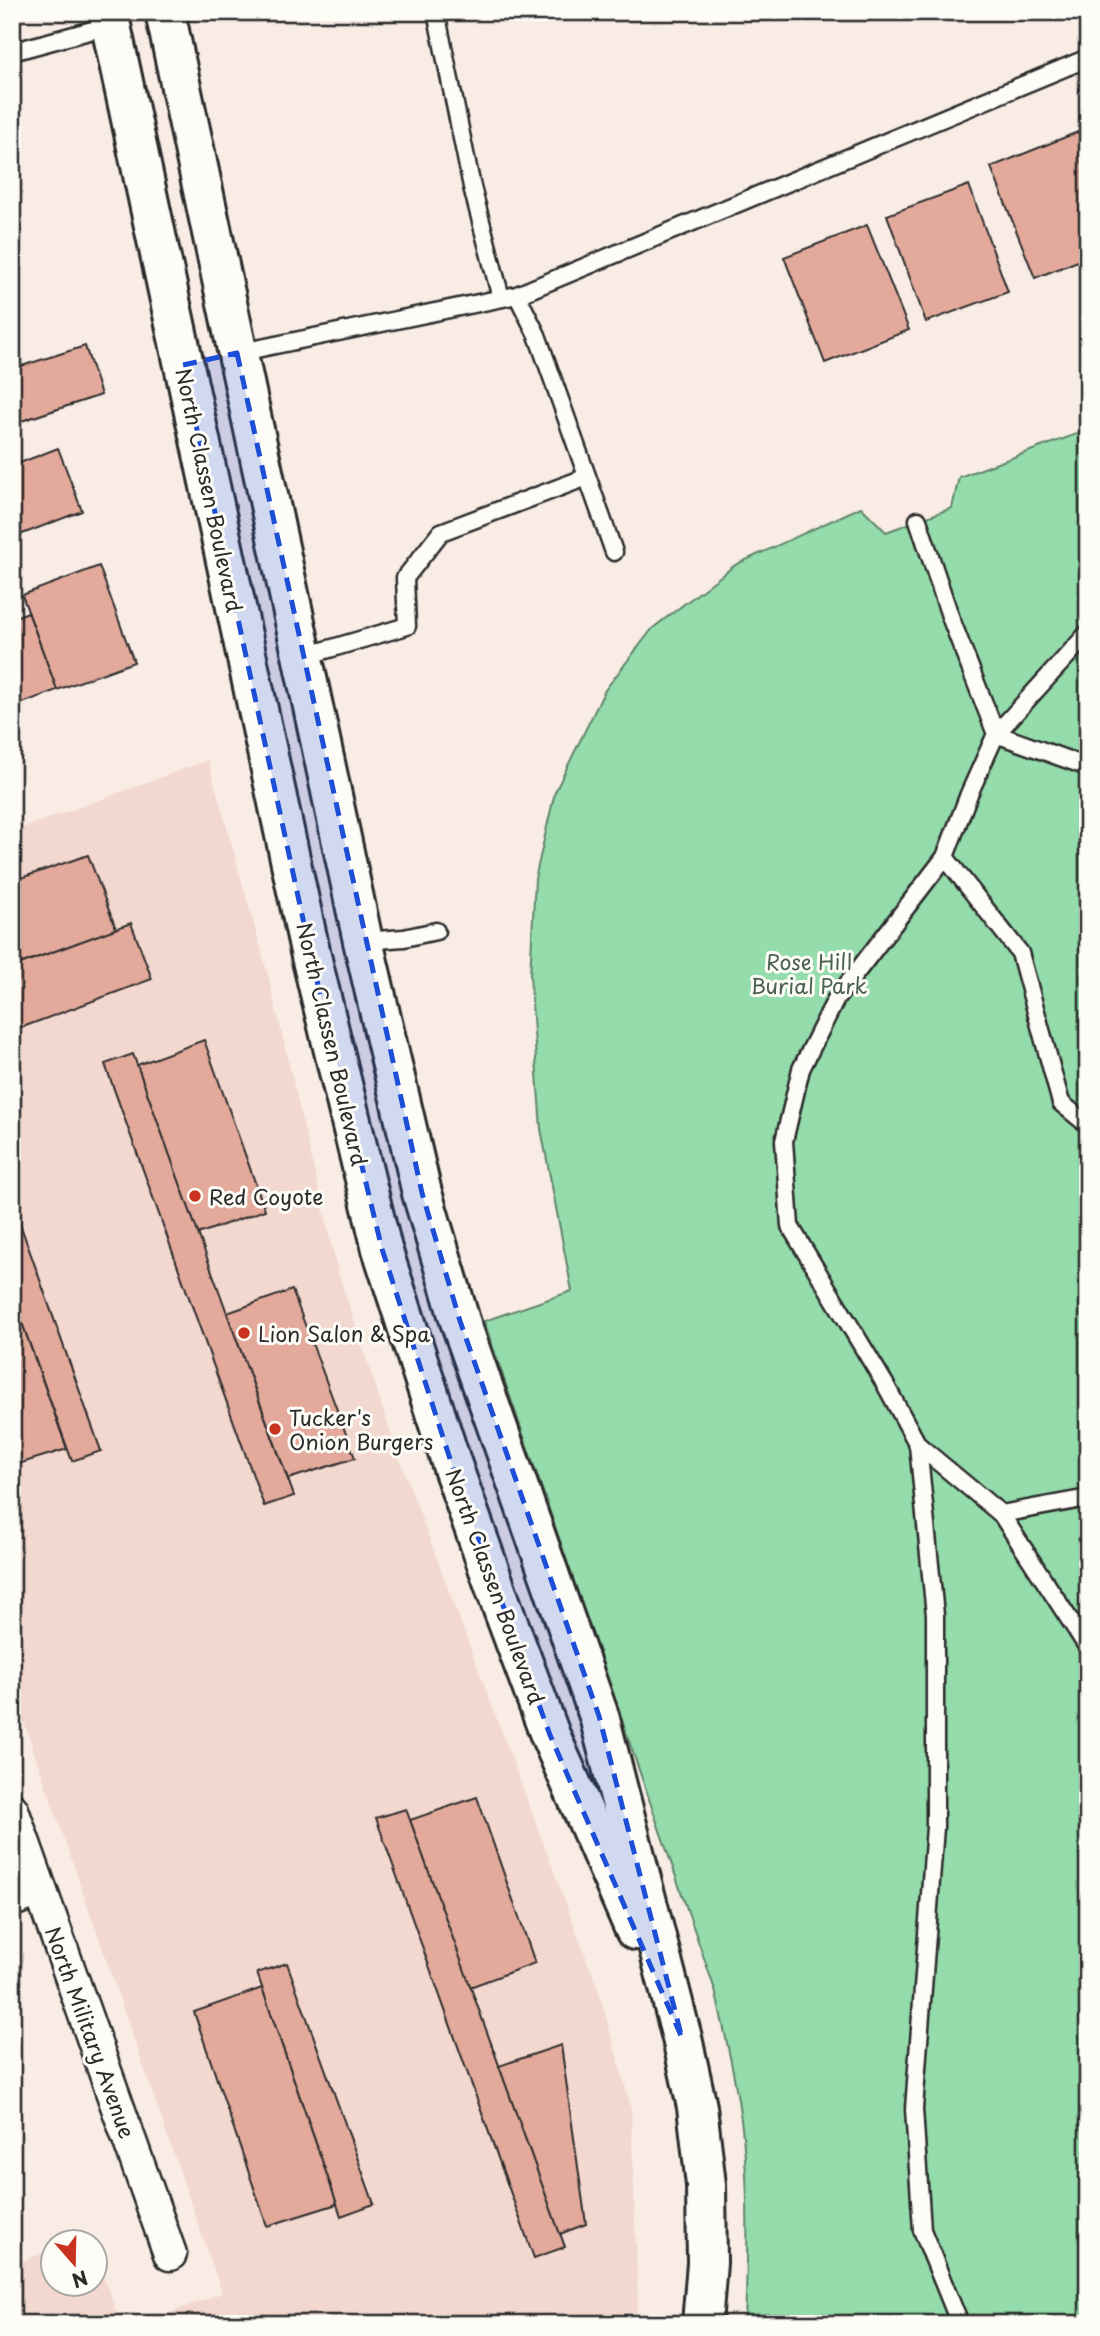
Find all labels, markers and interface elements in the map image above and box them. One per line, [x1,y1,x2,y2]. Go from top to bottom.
street label: North Classen Boulevard [168,365,252,615]
street label: North Classen Boulevard [289,919,377,1169]
park label: Rose Hill Burial Park [751,945,867,1001]
place label: Red Coyote [209,1180,323,1212]
marker: Red Coyote [187,1188,203,1204]
place label: Lion Salon & Spa [258,1317,430,1349]
marker: Lion Salon & Spa [236,1325,252,1341]
place label: Tucker's Onion Burgers [289,1401,433,1457]
marker: Tucker's Onion Burgers [267,1421,283,1437]
street label: North Classen Boulevard [438,1464,554,1709]
street label: North Military Avenue [38,1922,144,2142]
north arrow [38,2228,108,2298]
text: N [68,2264,92,2296]

